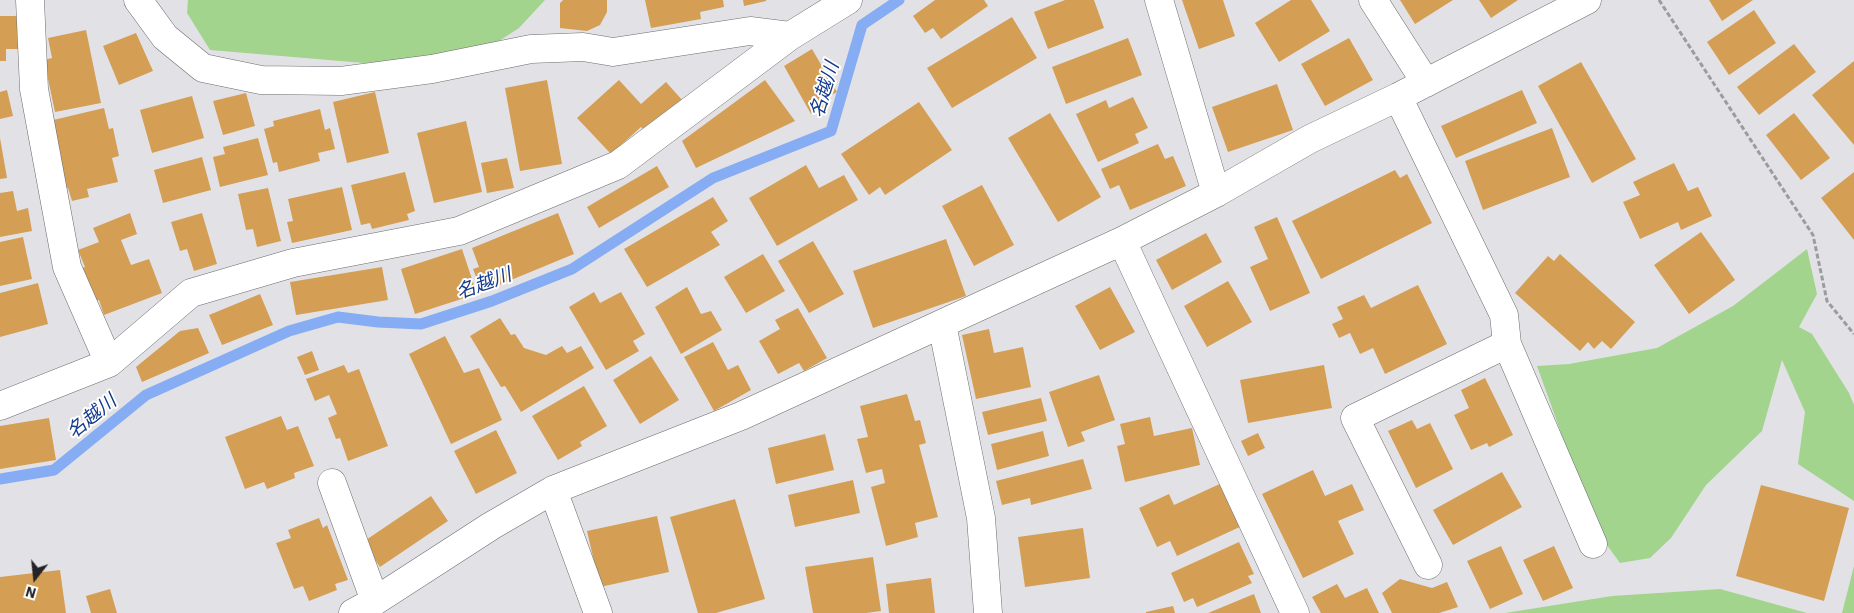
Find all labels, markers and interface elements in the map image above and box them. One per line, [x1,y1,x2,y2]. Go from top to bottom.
water label: 名越川 [806,59,844,121]
water label: 名越川 [453,264,515,304]
water label: 名越川 [63,390,121,444]
north arrow [10,553,60,603]
text: N [24,582,38,602]

